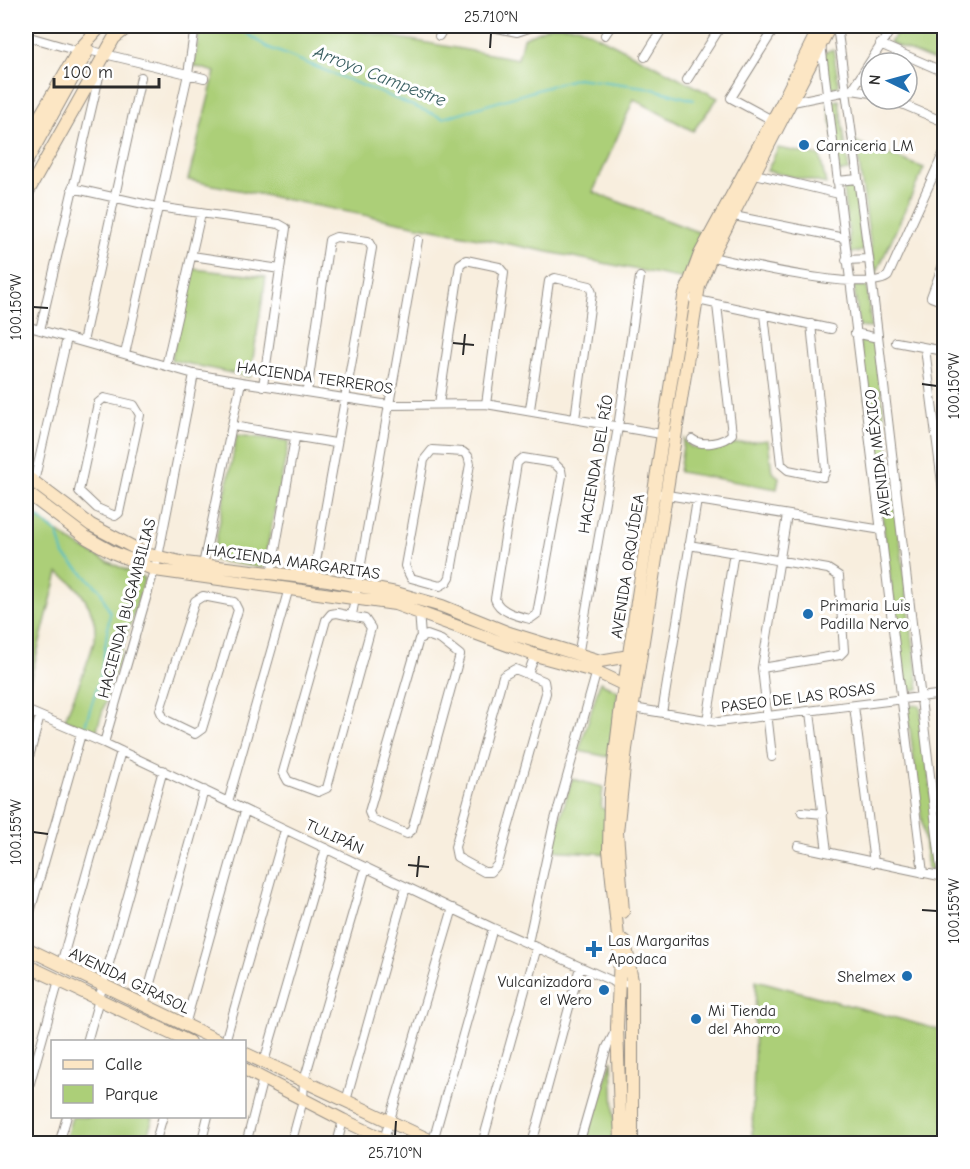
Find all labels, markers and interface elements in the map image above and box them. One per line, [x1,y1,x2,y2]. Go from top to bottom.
text: 25.710°N [464,8,518,26]
water label: Arroyo Campestre [310,41,449,111]
scale bar [54,51,159,89]
north arrow [859,51,919,111]
text: 100 m [63,62,113,83]
text: N [866,74,884,86]
place label: Carniceria LM [816,137,914,155]
marker: Carniceria LM [797,138,811,152]
text: 100.150°W [7,274,25,340]
text: 100.150°W [945,353,963,419]
street label: HACIENDA TERREROS [236,358,394,398]
street label: AVENIDA MÉXICO [860,388,895,518]
street label: HACIENDA DEL RÍO [574,393,617,535]
street label: AVENIDA ORQUÍDEA [607,493,648,640]
street label: HACIENDA BUGAMBILIAS [94,516,160,700]
street label: HACIENDA MARGARITAS [205,541,381,583]
place label: Primaria Luis Padilla Nervo [820,597,911,633]
marker: Primaria Luis Padilla Nervo [801,607,815,621]
street label: PASEO DE LAS ROSAS [720,680,876,716]
text: 100.155°W [7,799,25,865]
street label: TULIPÁN [303,815,367,858]
text: 100.155°W [945,878,963,944]
place label: Las Margaritas Apodaca [608,932,710,968]
marker: Las Margaritas Apodaca [585,940,603,958]
street label: AVENIDA GIRASOL [66,944,193,1018]
place label: Shelmex [837,968,895,986]
marker: Shelmex [900,969,914,983]
place label: Vulcanizadora el Wero [498,973,592,1009]
marker: Vulcanizadora el Wero [597,983,611,997]
place label: Mi Tienda del Ahorro [708,1002,781,1038]
marker: Mi Tienda del Ahorro [689,1012,703,1026]
legend [51,1040,246,1118]
text: Calle [105,1054,142,1075]
text: Parque [105,1084,158,1105]
text: 25.710°N [368,1144,422,1162]

